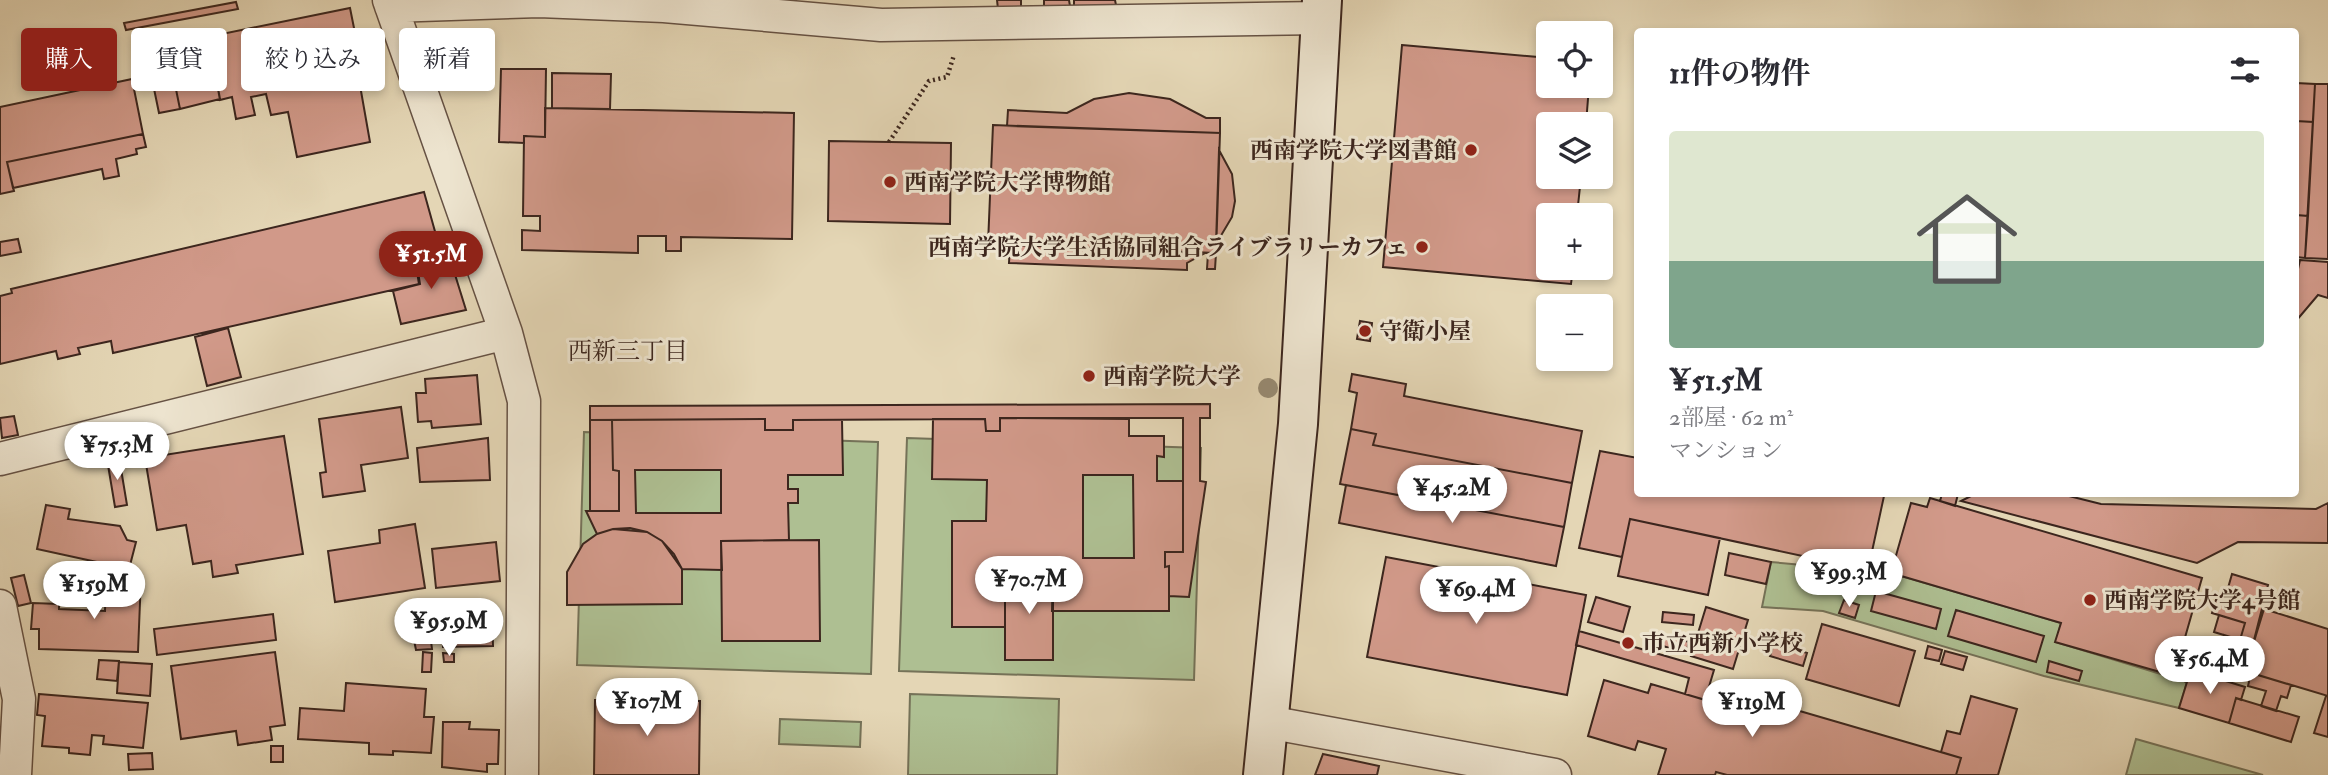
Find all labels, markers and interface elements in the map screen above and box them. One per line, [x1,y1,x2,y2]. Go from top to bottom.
map controls [1536,21,1613,371]
button: locate [1536,21,1613,98]
chip: 購入 [21,28,117,91]
chip: 賃貸 [131,28,227,91]
chip: 絞り込み [241,28,385,91]
chip: 新着 [399,28,495,91]
icon: filters [2226,51,2264,89]
text: 11件の物件 [1669,55,1810,92]
button: layers [1536,112,1613,189]
place label: 西南学院大学図書館 [1250,136,1457,165]
marker: 西南学院大学図書館 [1463,142,1479,158]
place label: 西南学院大学博物館 [904,168,1111,197]
marker: 西南学院大学博物館 [882,174,898,190]
icon: home [1904,176,2030,302]
button: + [1536,203,1613,280]
pin: ¥51.5M [374,232,488,291]
place label: 西南学院大学生活協同組合ライブラリーカフェ [928,233,1408,262]
text: ¥51.5M [395,239,467,268]
marker: 西南学院大学生活協同組合ライブラリーカフェ [1414,239,1430,255]
button: − [1536,294,1613,371]
place label: 守衛小屋 [1379,317,1471,346]
marker: 守衛小屋 [1357,323,1373,339]
district label: 西新三丁目 [568,336,688,367]
place label: 西南学院大学 [1103,362,1241,391]
text: ¥51.5M [1669,362,1763,399]
marker: 西南学院大学 [1081,368,1097,384]
text: 2部屋 · 62 m² [1669,403,1793,432]
pin: ¥75.3M [60,422,174,482]
text: ¥75.3M [80,430,154,459]
text: マンション [1669,436,1783,465]
pin: ¥45.2M [1395,466,1509,525]
text: ¥45.2M [1413,473,1491,502]
pin: ¥99.3M [1792,550,1906,609]
pin: ¥70.7M [972,556,1086,616]
text: ¥99.3M [1811,557,1887,586]
pin: ¥159M [45,562,143,621]
text: ¥70.7M [991,564,1067,593]
pin: ¥69.4M [1419,566,1533,626]
text: ¥159M [59,569,129,598]
text: ¥69.4M [1436,574,1516,603]
place label: 西南学院大学4号館 [2104,586,2300,615]
marker: 西南学院大学4号館 [2082,592,2098,608]
pin: ¥95.9M [392,598,506,658]
text: ¥95.9M [410,606,488,635]
place label: 市立西新小学校 [1642,629,1803,658]
marker: 市立西新小学校 [1620,635,1636,651]
pin: ¥56.4M [2153,636,2267,696]
text: ¥56.4M [2171,644,2249,673]
pin: ¥107M [598,678,696,738]
pin: ¥119M [1703,680,1801,739]
text: ¥107M [612,686,682,715]
text: ¥119M [1718,687,1786,716]

